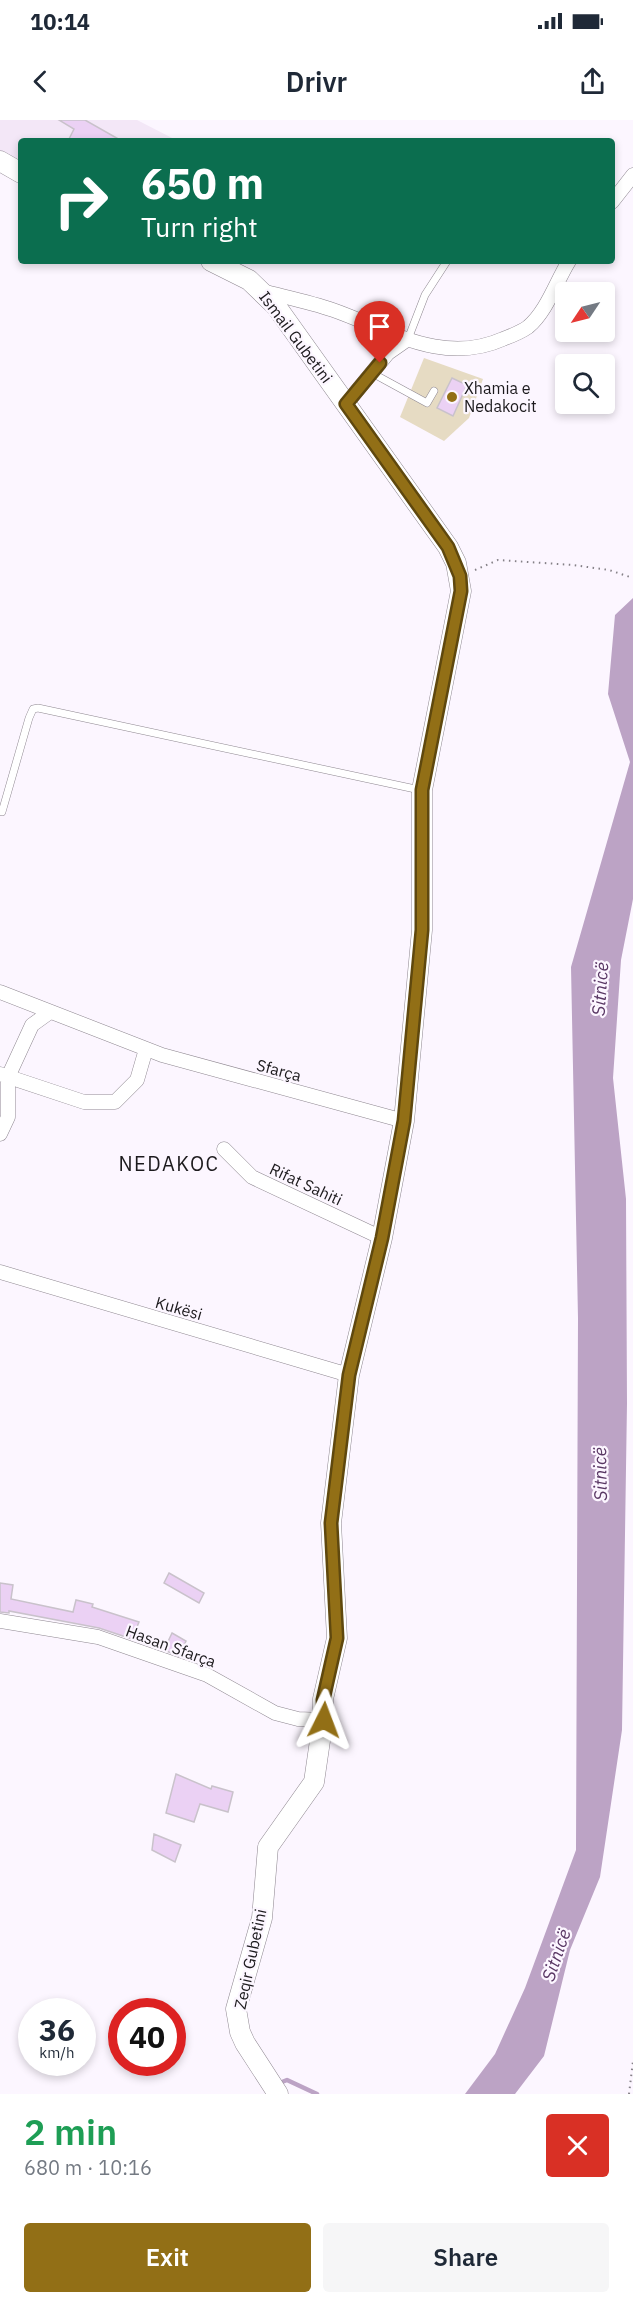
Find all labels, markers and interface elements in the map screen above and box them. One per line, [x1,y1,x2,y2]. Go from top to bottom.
text: 10:14 [30,7,90,36]
text: Drivr [286,64,347,99]
icon: back [24,65,57,98]
icon: share [576,65,609,98]
text: 650 m [141,156,264,211]
icon: right [42,162,120,240]
text: Turn right [141,209,258,244]
north arrow [555,282,615,342]
map controls [555,282,615,414]
street label: Ismail Gubetini [255,287,337,387]
pin [354,301,405,363]
icon: arrive [363,310,396,343]
button: search [555,354,615,414]
place label: Xhamia e Nedakocit [464,378,537,416]
marker: Xhamia e Nedakocit [445,390,459,404]
water label: Sitnicë [587,961,613,1017]
street label: Sfarça [254,1054,304,1086]
district label: NEDAKOC [118,1150,220,1177]
street label: Rifat Sahiti [266,1158,346,1210]
street label: Kukësi [153,1292,205,1324]
water label: Sitnicë [588,1447,612,1501]
street label: Hasan Sfarça [123,1620,219,1672]
position arrow [292,1688,356,1752]
street label: Zeqir Gubetini [230,1907,270,2011]
water label: Sitnicë [536,1926,576,1984]
speed limit sign: 40 [108,1998,186,2076]
text: 36 [39,2010,75,2049]
text: km/h [39,2043,75,2062]
text: 2 min [24,2108,117,2155]
button: close [546,2114,609,2177]
text: 680 m · 10:16 [24,2154,152,2181]
button: Exit [24,2223,311,2292]
button: Share [323,2223,609,2292]

